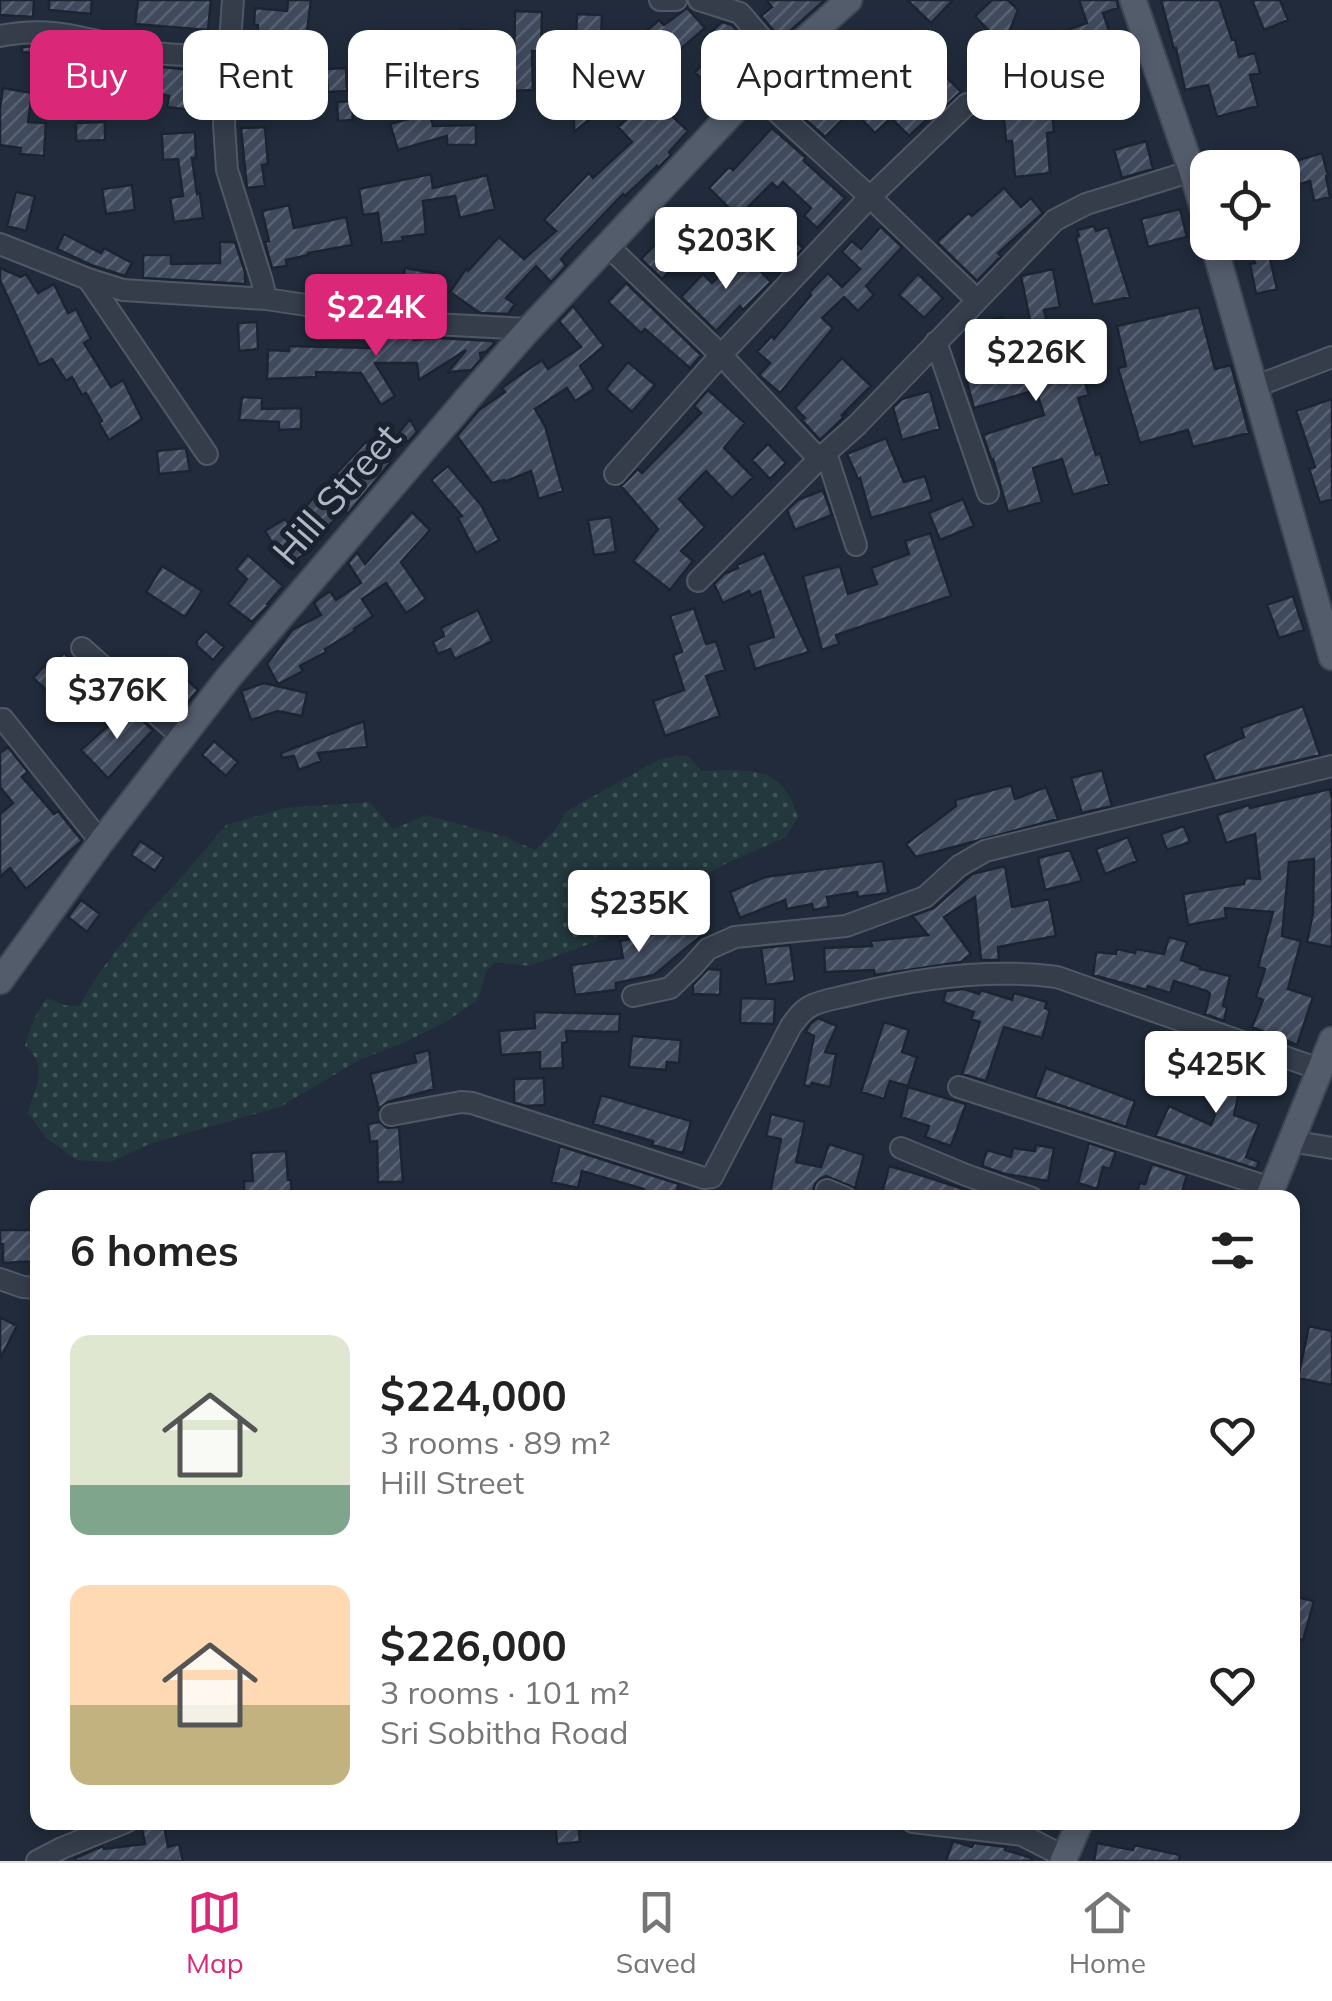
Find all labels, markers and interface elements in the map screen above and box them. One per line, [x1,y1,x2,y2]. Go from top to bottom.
chip: Buy [30,30,163,120]
chip: Rent [183,30,328,120]
chip: Filters [348,30,516,120]
chip: New [536,30,681,120]
chip: Apartment [701,30,947,120]
chip: House [967,30,1140,120]
map controls [1190,150,1300,260]
button: locate [1190,150,1300,260]
pin: $203K [656,207,796,292]
text: $203K [677,219,775,259]
pin: $224K [306,274,446,359]
text: $224K [327,286,425,326]
pin: $226K [966,319,1106,404]
text: $226K [987,331,1085,371]
street label: Hill Street [262,414,410,574]
pin: $376K [47,657,187,742]
text: $376K [68,669,166,709]
pin: $235K [569,870,709,955]
text: $235K [590,882,688,922]
pin: $425K [1146,1031,1286,1116]
text: $425K [1167,1043,1265,1083]
icon: filters [1205,1223,1260,1278]
text: 6 homes [70,1224,239,1277]
text: $224,000 [380,1369,567,1422]
icon: home [150,1375,270,1495]
icon: heart [1205,1408,1260,1463]
text: 3 rooms · 89 m² [380,1422,611,1462]
text: Hill Street [380,1462,524,1502]
text: $226,000 [380,1619,567,1672]
icon: home [150,1625,270,1745]
icon: heart [1205,1658,1260,1713]
text: 3 rooms · 101 m² [380,1672,630,1712]
text: Sri Sobitha Road [380,1712,629,1752]
tab: Map [186,1885,244,1980]
tab: Saved [616,1885,697,1980]
tab: Home [1069,1885,1146,1980]

